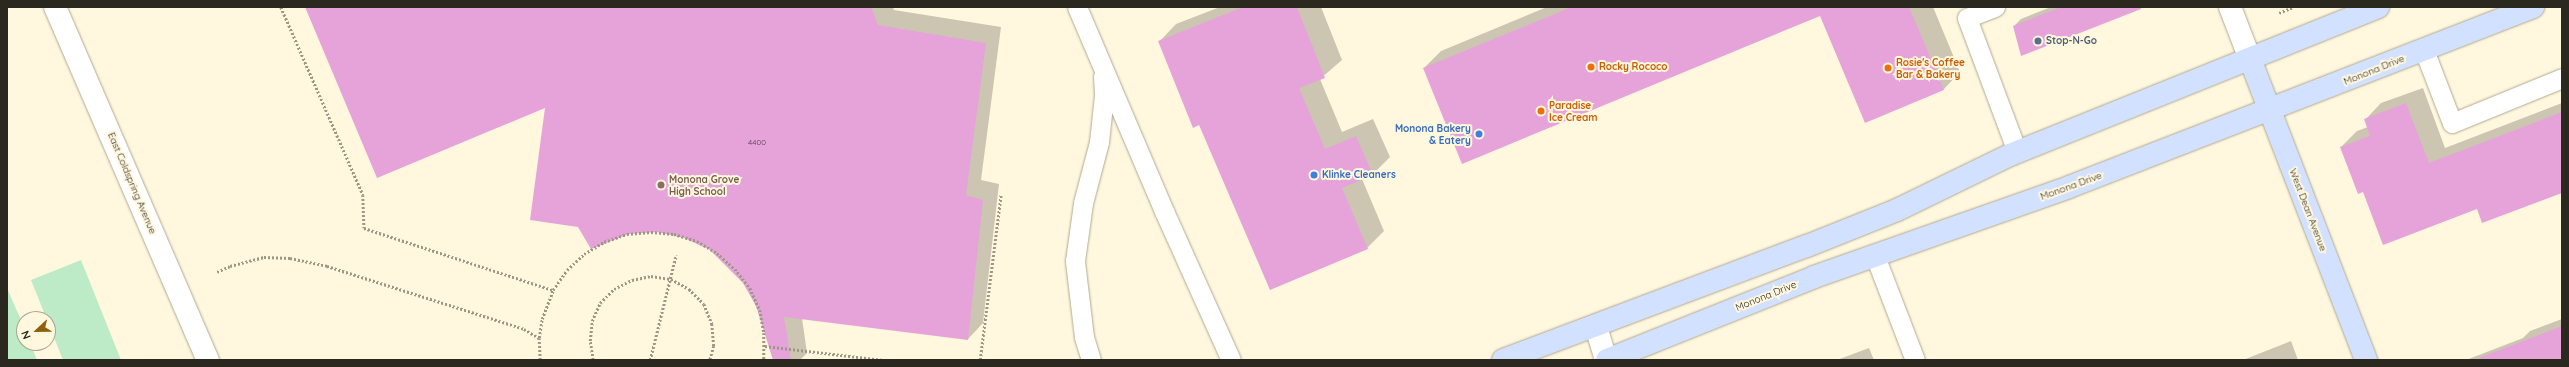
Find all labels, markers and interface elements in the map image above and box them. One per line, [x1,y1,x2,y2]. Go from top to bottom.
place label: Stop-N-Go [2046,35,2097,47]
marker: Stop-N-Go [2033,36,2043,46]
street label: Monona Drive [2342,52,2406,88]
place label: Rosie's Coffee Bar & Bakery [1896,56,1965,80]
place label: Rocky Rococo [1599,61,1668,73]
marker: Rocky Rococo [1586,62,1596,72]
marker: Rosie's Coffee Bar & Bakery [1883,63,1893,73]
place label: Paradise Ice Cream [1549,99,1597,122]
marker: Paradise Ice Cream [1536,106,1546,116]
place label: Monona Bakery & Eatery [1395,122,1471,146]
marker: Monona Bakery & Eatery [1474,129,1484,139]
street label: East Coldspring Avenue [105,130,159,236]
house number: 4400 [748,138,766,148]
street label: West Dean Avenue [2287,167,2329,253]
place label: Klinke Cleaners [1322,169,1396,181]
street label: Monona Drive [2039,169,2103,203]
marker: Klinke Cleaners [1309,170,1319,180]
place label: Monona Grove High School [669,173,739,196]
marker: Monona Grove High School [656,180,666,190]
street label: Monona Drive [1734,278,1798,314]
north arrow [16,311,56,351]
text: N [18,329,34,341]

